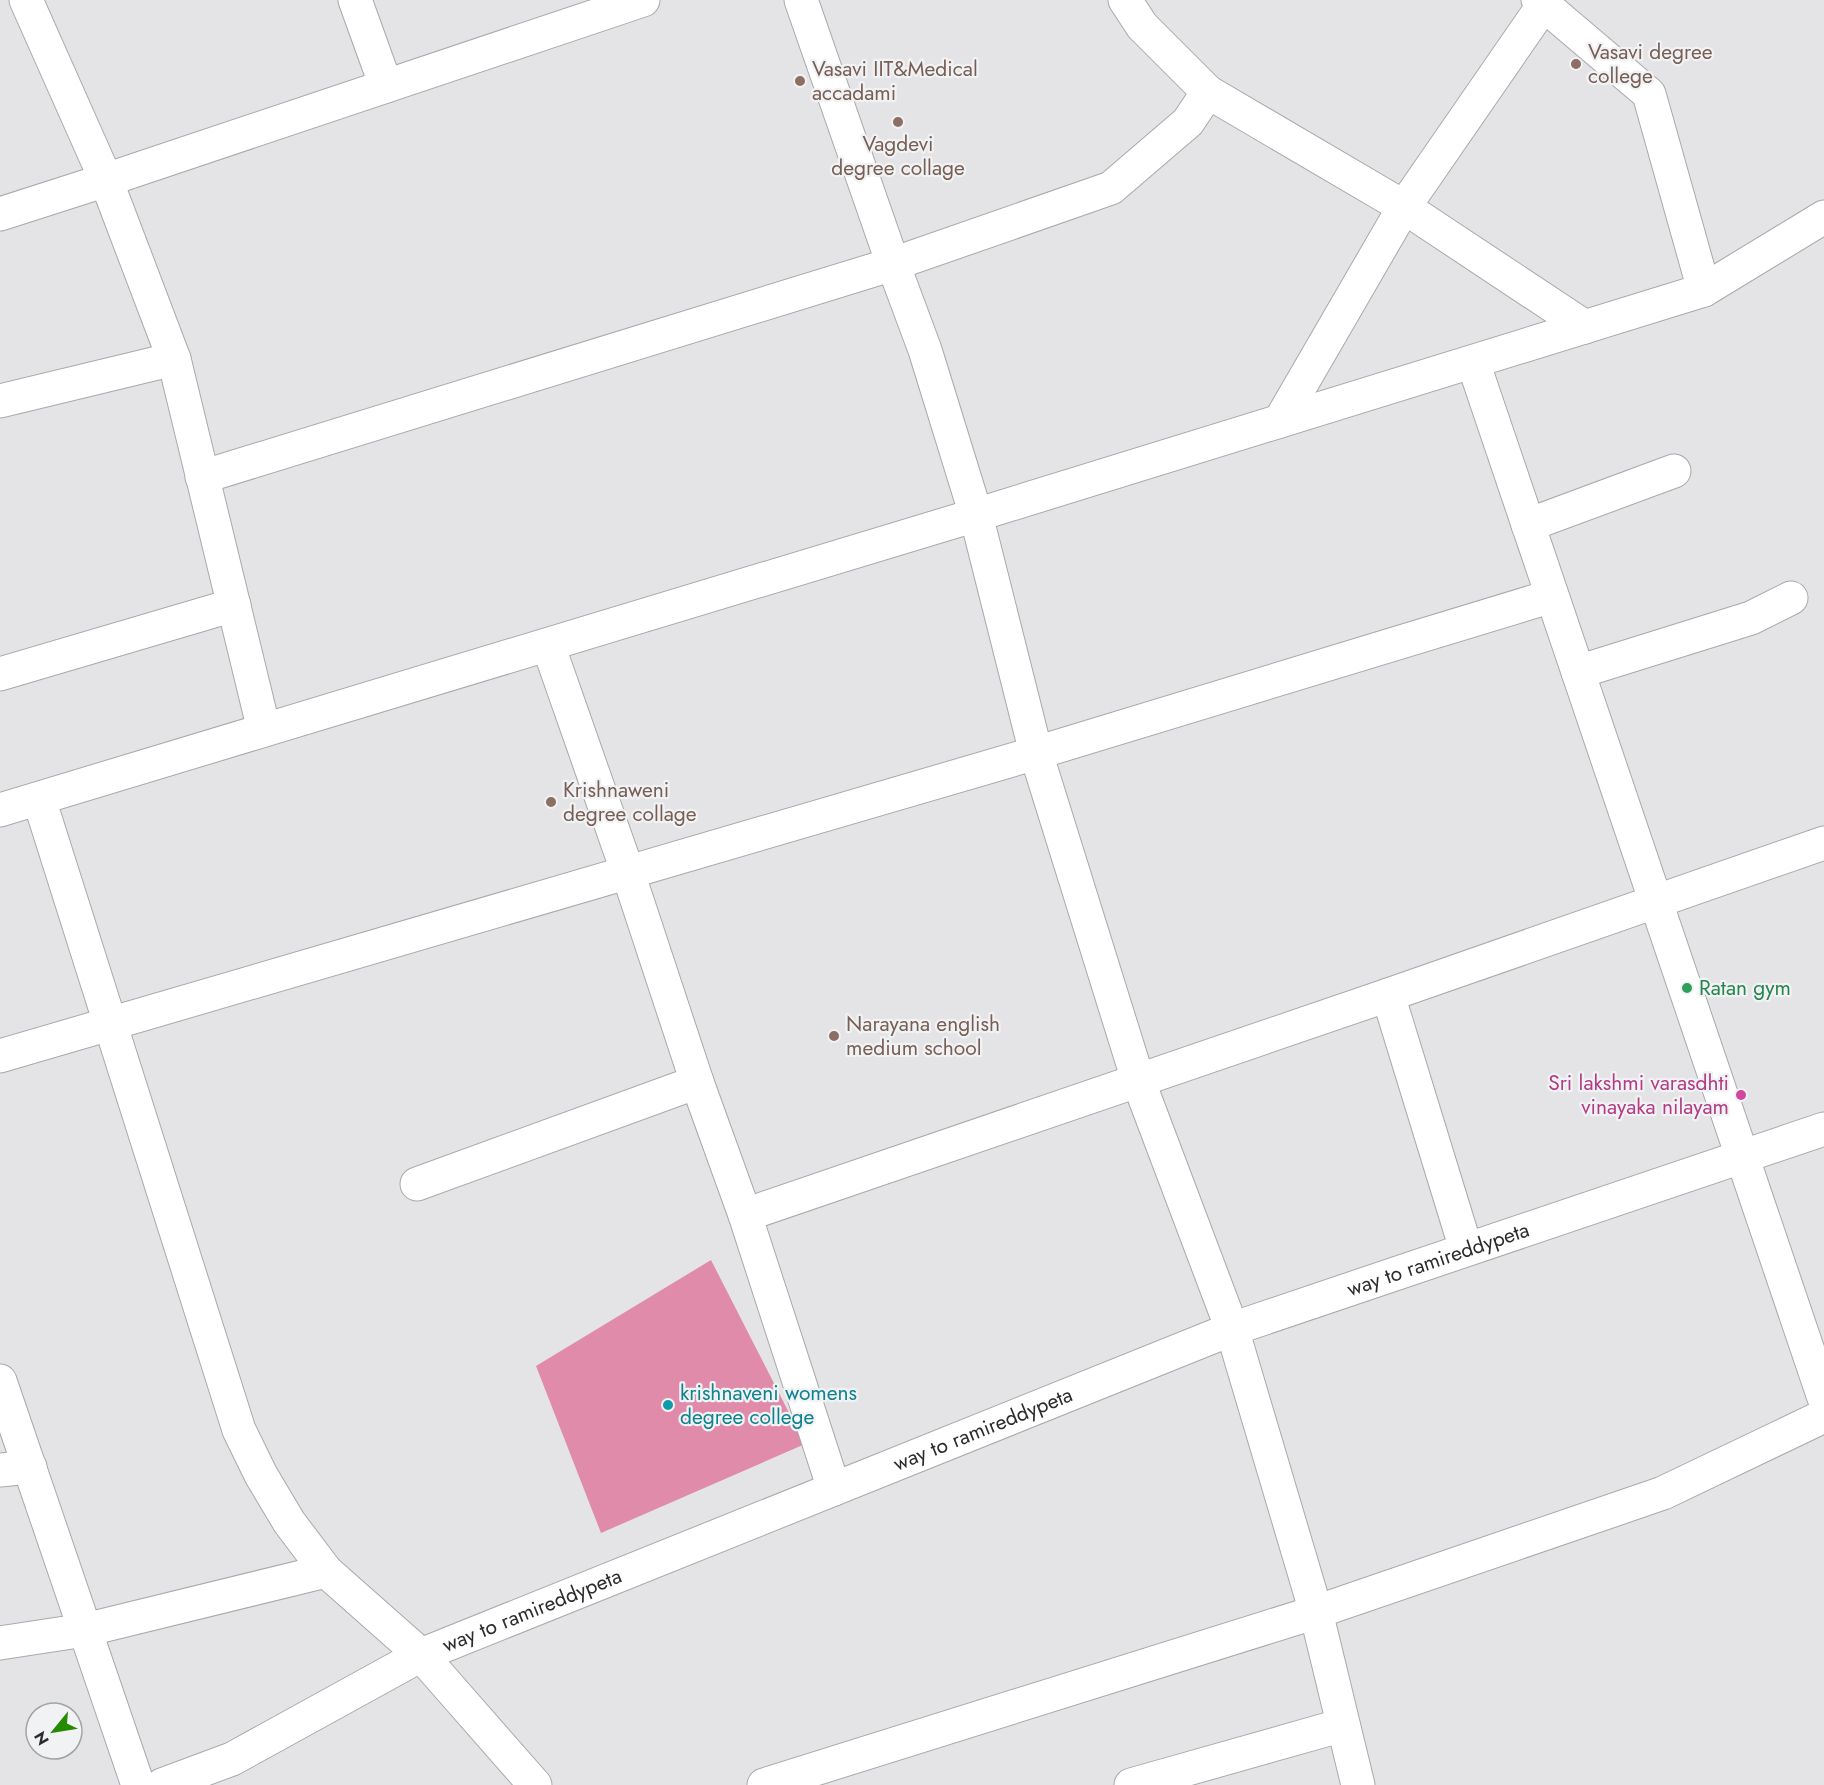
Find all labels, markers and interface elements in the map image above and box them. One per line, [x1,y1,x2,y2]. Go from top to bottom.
place label: Vasavi degree college [1588,37,1713,91]
place label: Vasavi IIT&Medical accadami [812,54,978,108]
marker: Vasavi degree college [1569,57,1583,71]
marker: Vasavi IIT&Medical accadami [793,74,807,88]
marker: Vagdevi degree collage [891,115,905,129]
place label: Vagdevi degree collage [831,129,965,183]
place label: Krishnaweni degree collage [563,775,697,829]
marker: Krishnaweni degree collage [544,795,558,809]
place label: Ratan gym [1699,973,1791,1003]
marker: Ratan gym [1680,981,1694,995]
place label: Narayana english medium school [846,1009,1000,1063]
marker: Narayana english medium school [827,1029,841,1043]
place label: Sri lakshmi varasdhti vinayaka nilayam [1548,1068,1729,1122]
marker: Sri lakshmi varasdhti vinayaka nilayam [1734,1088,1748,1102]
street label: way to ramireddypeta [1343,1215,1533,1304]
place label: krishnaveni womens degree college [680,1378,857,1432]
street label: way to ramireddypeta [889,1380,1077,1479]
marker: krishnaveni womens degree college [661,1398,675,1412]
street label: way to ramireddypeta [438,1561,626,1660]
north arrow [24,1701,84,1761]
text: N [28,1727,55,1750]

